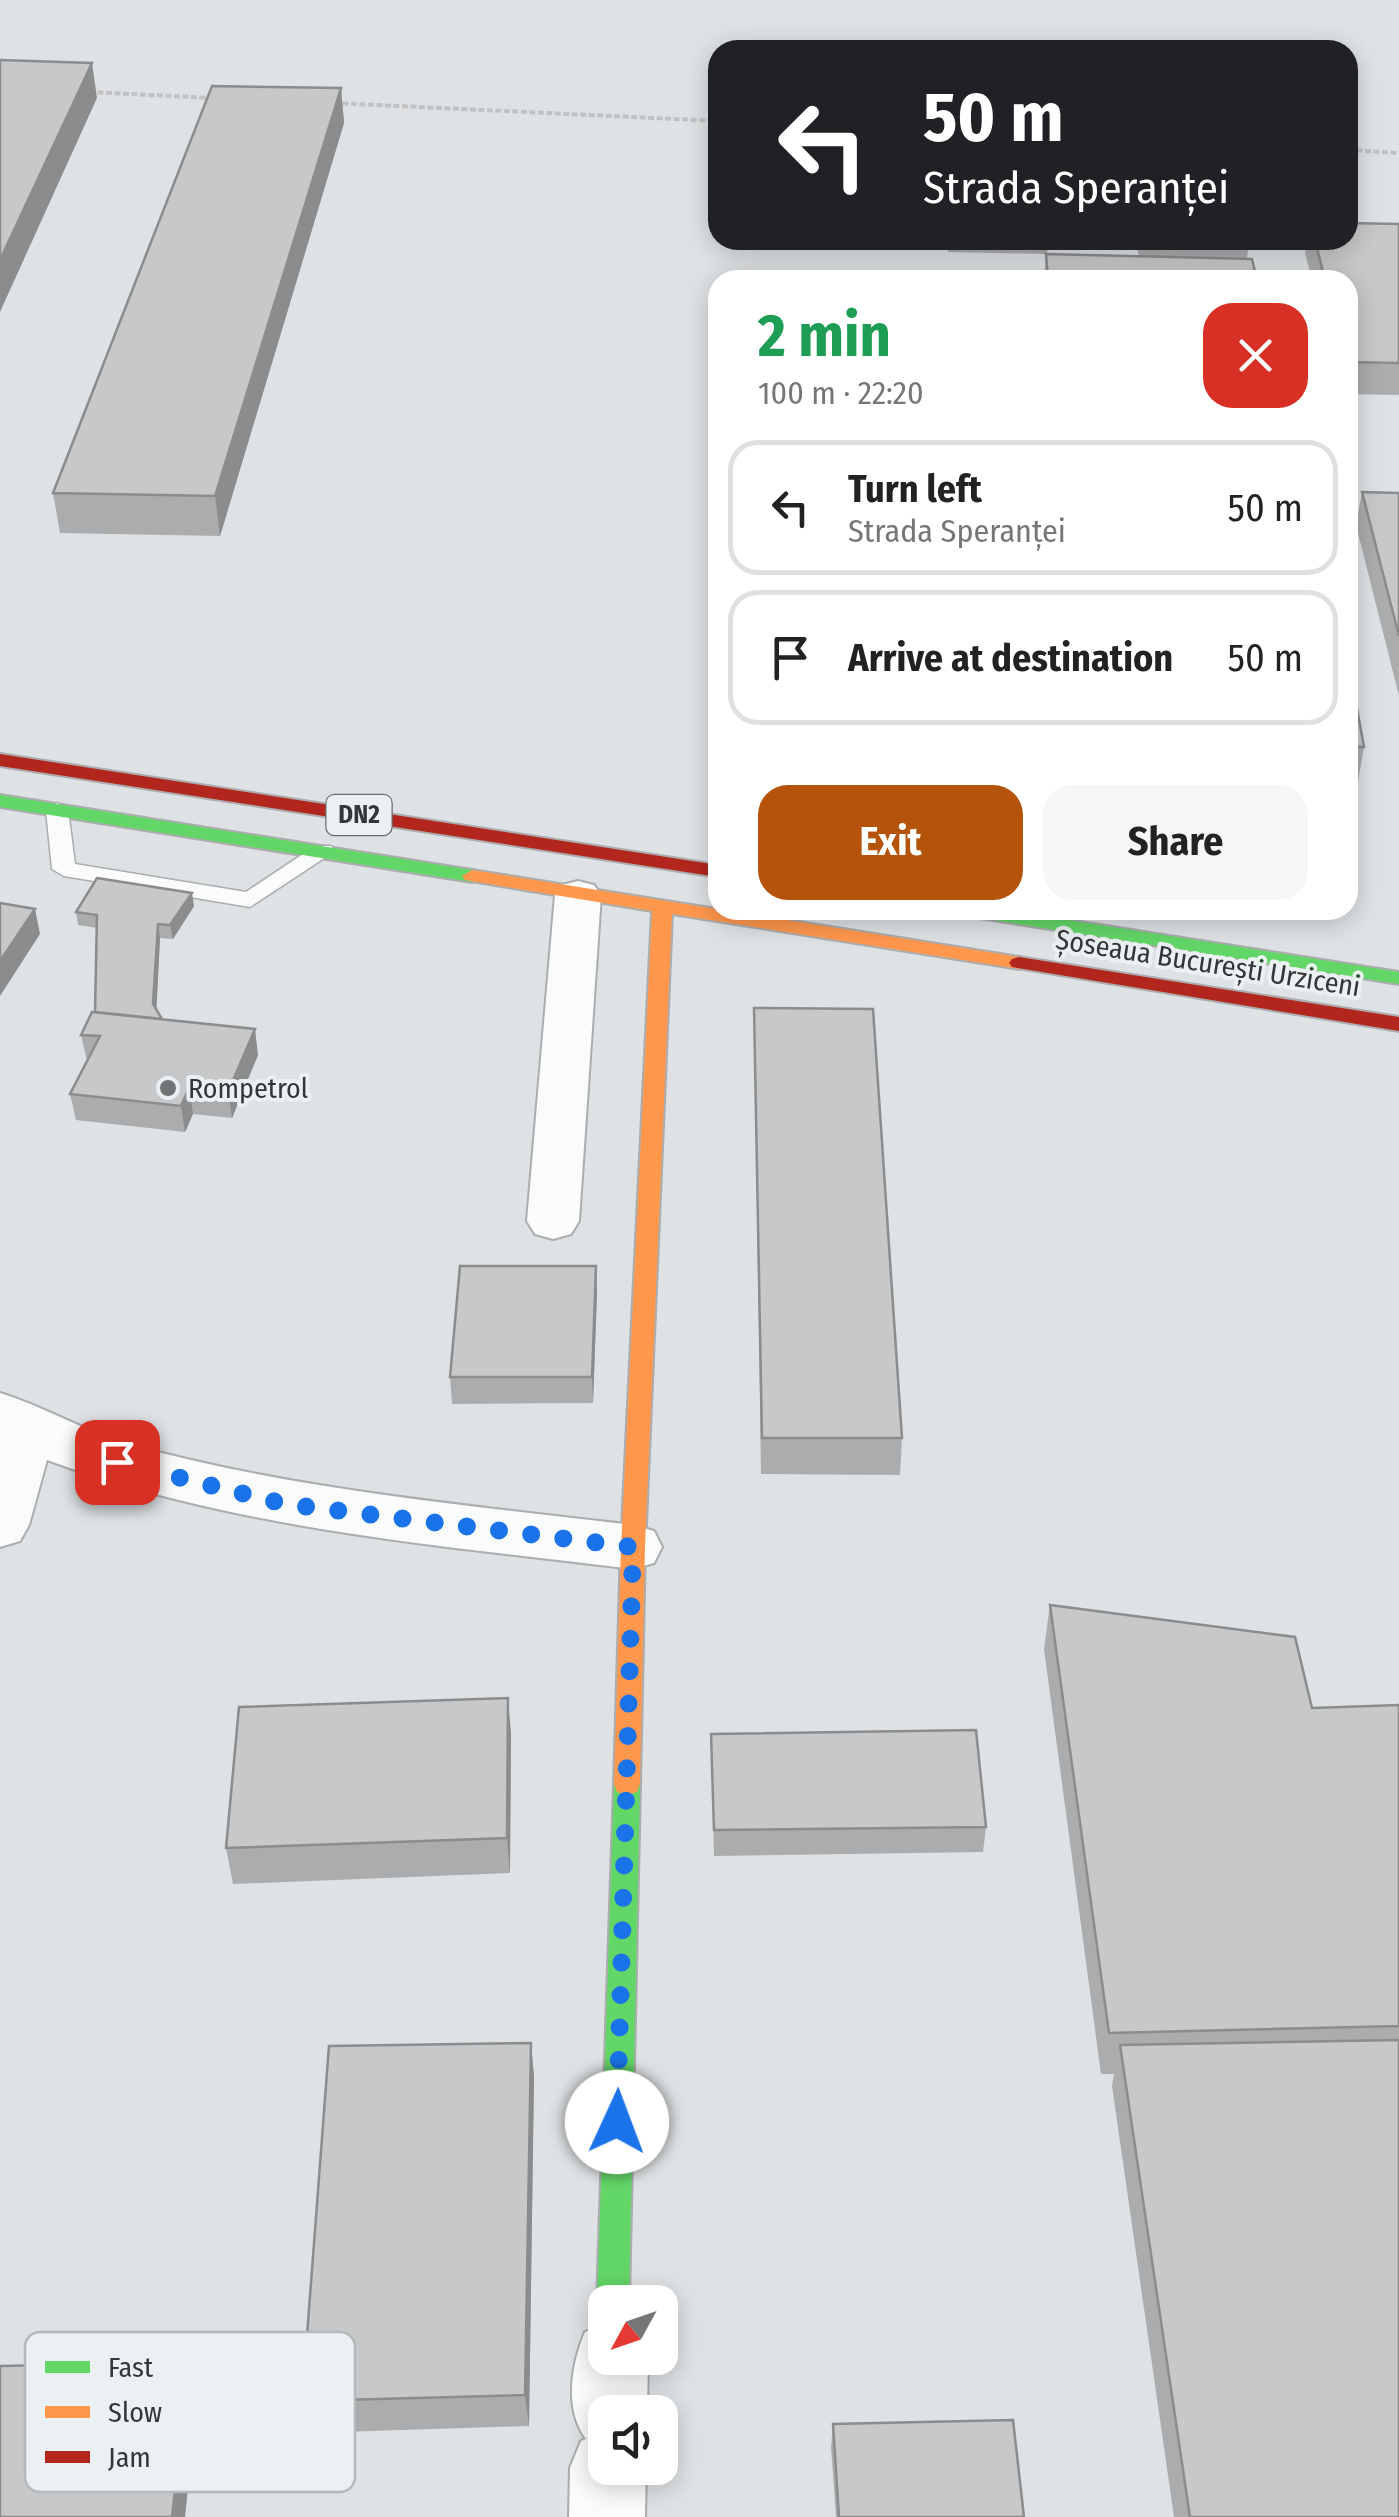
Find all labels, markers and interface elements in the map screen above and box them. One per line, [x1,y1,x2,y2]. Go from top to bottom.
text: 50 m [923,76,1064,160]
icon: left [758,80,888,210]
text: Strada Speranței [923,161,1229,215]
text: 2 min [758,300,891,372]
button: close [1203,303,1308,408]
text: 100 m · 22:20 [758,374,924,412]
text: Turn left [848,466,982,512]
icon: left [763,480,818,535]
text: 50 m [1228,485,1303,531]
text: Strada Speranței [848,512,1066,550]
icon: arrive [763,630,818,685]
text: Arrive at destination [848,635,1173,681]
text: 50 m [1228,635,1303,681]
button: Exit [758,785,1023,900]
button: Share [1043,785,1308,900]
road number: DN2 [326,795,392,835]
street label: Șoseaua București Urziceni [1053,923,1363,1004]
place label: Rompetrol [188,1072,308,1105]
marker: Rompetrol [157,1077,179,1099]
pin [75,1420,160,1505]
icon: arrive [90,1435,145,1490]
position arrow [565,2070,669,2174]
north arrow [588,2285,678,2375]
map controls [588,2285,678,2485]
legend [25,2332,355,2492]
text: Fast [108,2351,154,2384]
button: sound [588,2395,678,2485]
text: Slow [108,2396,162,2429]
text: Jam [108,2441,151,2474]

